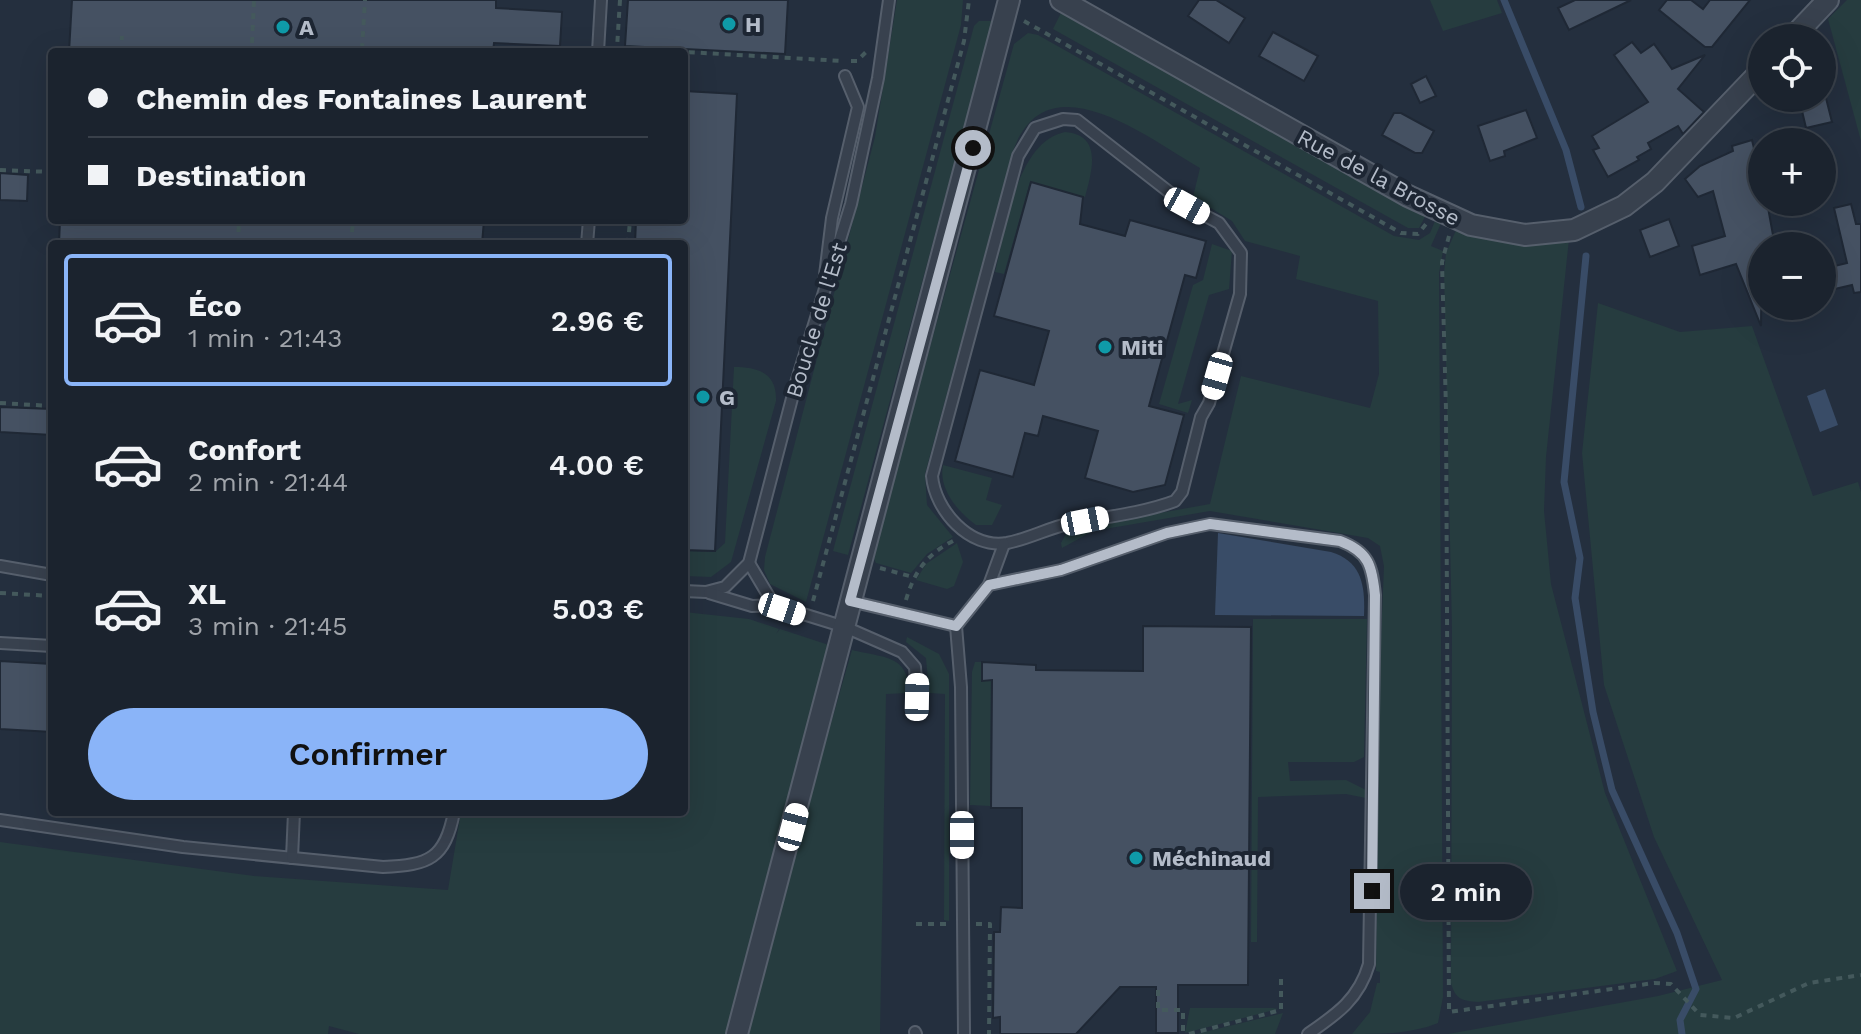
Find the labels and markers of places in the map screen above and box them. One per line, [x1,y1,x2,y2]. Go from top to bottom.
place label: H [745,12,761,37]
place label: A [299,15,314,40]
marker: H [720,15,738,33]
marker: A [274,18,292,36]
place label: Miti [1121,335,1163,360]
marker: Miti [1096,338,1114,356]
place label: G [719,385,735,410]
marker: G [694,388,712,406]
place label: Méchinaud [1152,846,1271,871]
marker: Méchinaud [1127,849,1145,867]

